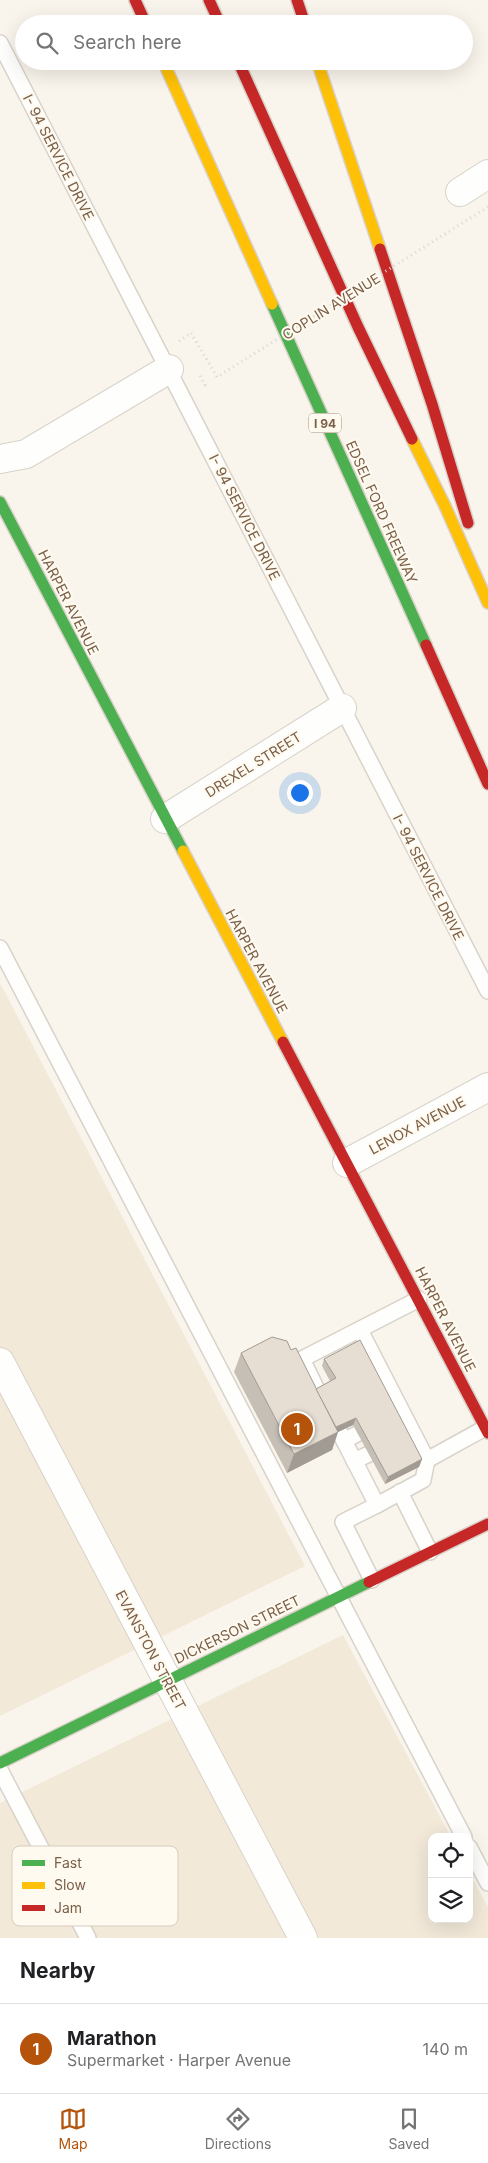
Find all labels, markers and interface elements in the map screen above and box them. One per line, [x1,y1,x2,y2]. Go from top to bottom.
search box [15,15,473,70]
icon: search [33,29,61,57]
text: Search here [73,31,182,54]
street label: I- 94 SERVICE DRIVE [20,91,98,223]
street label: COPLIN AVENUE [279,269,383,343]
road number: I 94 [309,413,341,432]
street label: EDSEL FORD FREEWAY [343,438,421,587]
street label: I- 94 SERVICE DRIVE [206,451,284,583]
street label: HARPER AVENUE [35,547,103,657]
street label: DREXEL STREET [202,728,304,800]
your location [287,780,313,806]
street label: I- 94 SERVICE DRIVE [390,811,468,943]
street label: HARPER AVENUE [222,906,292,1016]
street label: LENOX AVENUE [366,1092,468,1158]
street label: HARPER AVENUE [412,1264,480,1374]
pin: 1 [281,1410,313,1448]
street label: EVANSTON STREET [112,1587,190,1713]
street label: DICKERSON STREET [171,1591,303,1667]
map controls [428,1833,473,1923]
button: locate [428,1833,473,1878]
legend [12,1846,178,1926]
text: Fast [54,1854,82,1871]
text: Slow [54,1876,86,1893]
button: layers [428,1878,473,1923]
text: Jam [54,1899,82,1916]
text: Nearby [20,1958,95,1983]
text: Marathon [67,2027,157,2050]
text: 1 [33,2039,39,2059]
text: 140 m [423,2039,468,2059]
text: Supermarket · Harper Avenue [67,2050,291,2070]
tab: Map [59,2105,88,2152]
tab: Directions [205,2105,271,2152]
tab: Saved [388,2105,429,2152]

